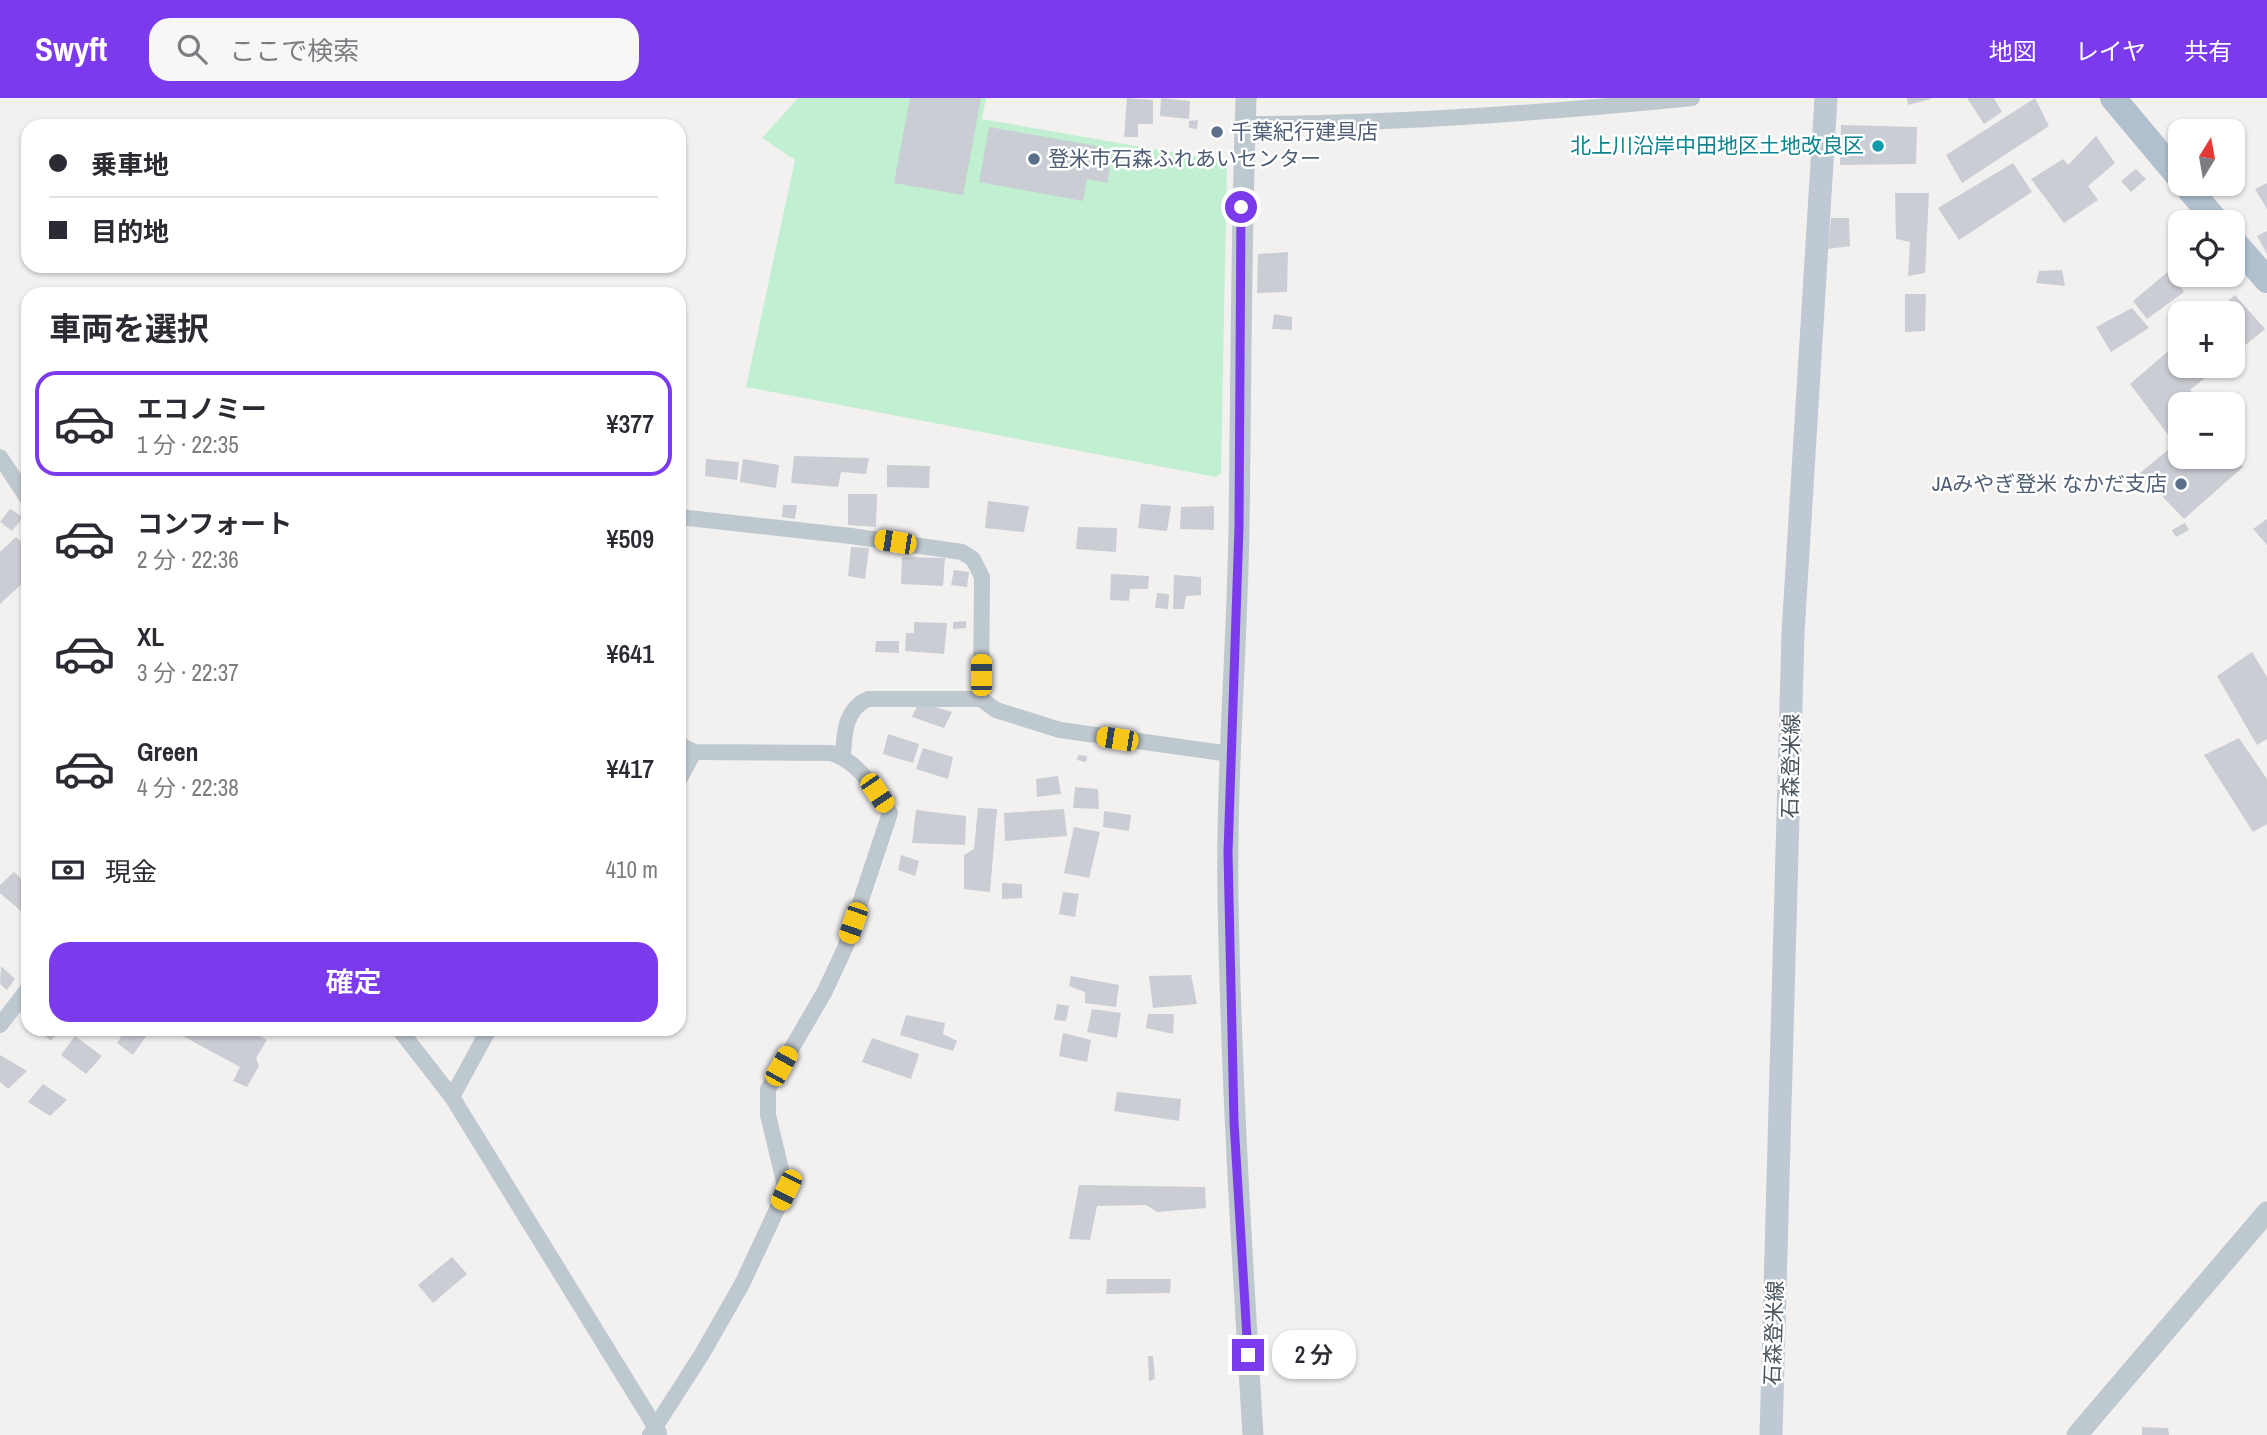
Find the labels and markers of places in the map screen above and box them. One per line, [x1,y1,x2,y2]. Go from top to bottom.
place label: 千葉紀行建具店 [1231,117,1378,146]
marker: 千葉紀行建具店 [1209,124,1225,140]
place label: 北上川沿岸中田地区土地改良区 [1570,131,1864,160]
marker: 北上川沿岸中田地区土地改良区 [1870,138,1886,154]
place label: 登米市石森ふれあいセンター [1048,144,1321,173]
marker: 登米市石森ふれあいセンター [1026,151,1042,167]
place label: JAみやぎ登米 なかだ支店 [1932,469,2167,498]
marker: JAみやぎ登米 なかだ支店 [2173,476,2189,492]

